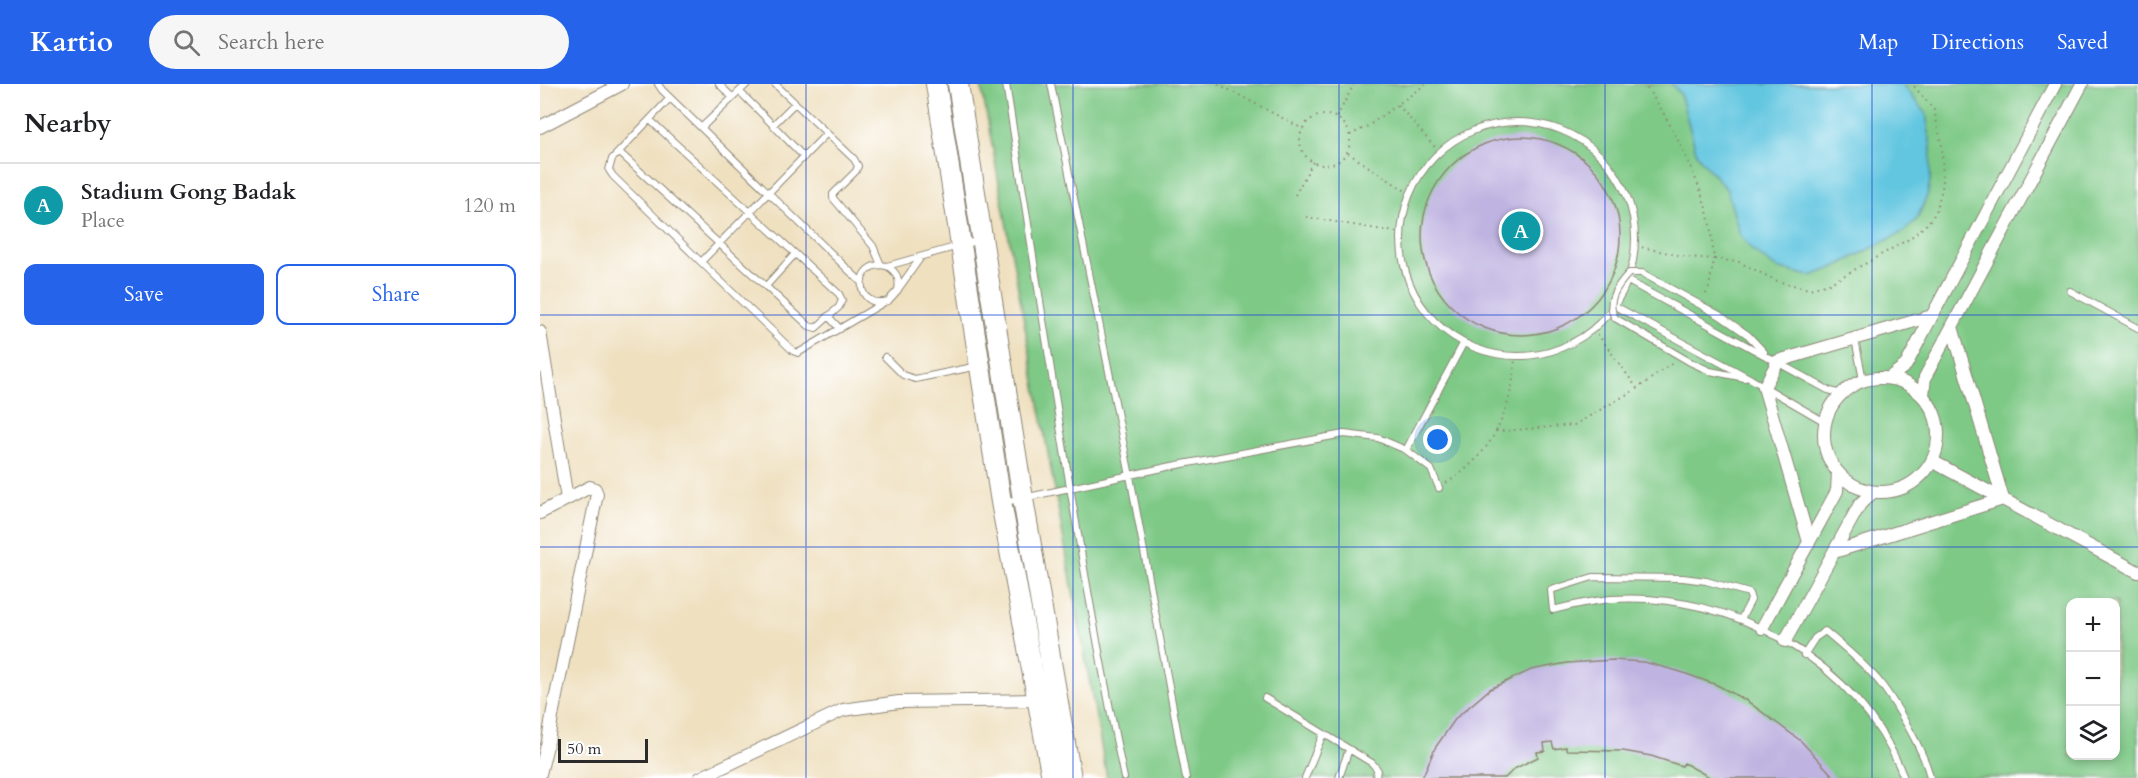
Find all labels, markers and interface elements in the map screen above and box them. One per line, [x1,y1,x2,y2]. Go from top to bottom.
search box [149,15,569,69]
text: Kartio [30,23,113,61]
icon: search [170,26,203,59]
text: Search here [218,27,325,57]
text: Map [1858,28,1898,57]
text: Directions [1931,28,2024,57]
text: Saved [2057,28,2108,57]
text: Nearby [24,106,112,141]
text: Stadium Gong Badak [81,177,296,207]
text: A [36,192,51,219]
text: 120 m [463,192,516,219]
text: Place [81,207,125,234]
pin: A [1502,208,1540,254]
button: Save [24,264,264,325]
button: Share [276,264,516,325]
your location [1423,425,1452,454]
map controls [2066,598,2120,760]
button: + [2066,598,2120,652]
button: − [2066,652,2120,706]
button: layers [2066,706,2120,760]
scale bar [558,736,648,764]
text: 50 m [567,738,601,760]

